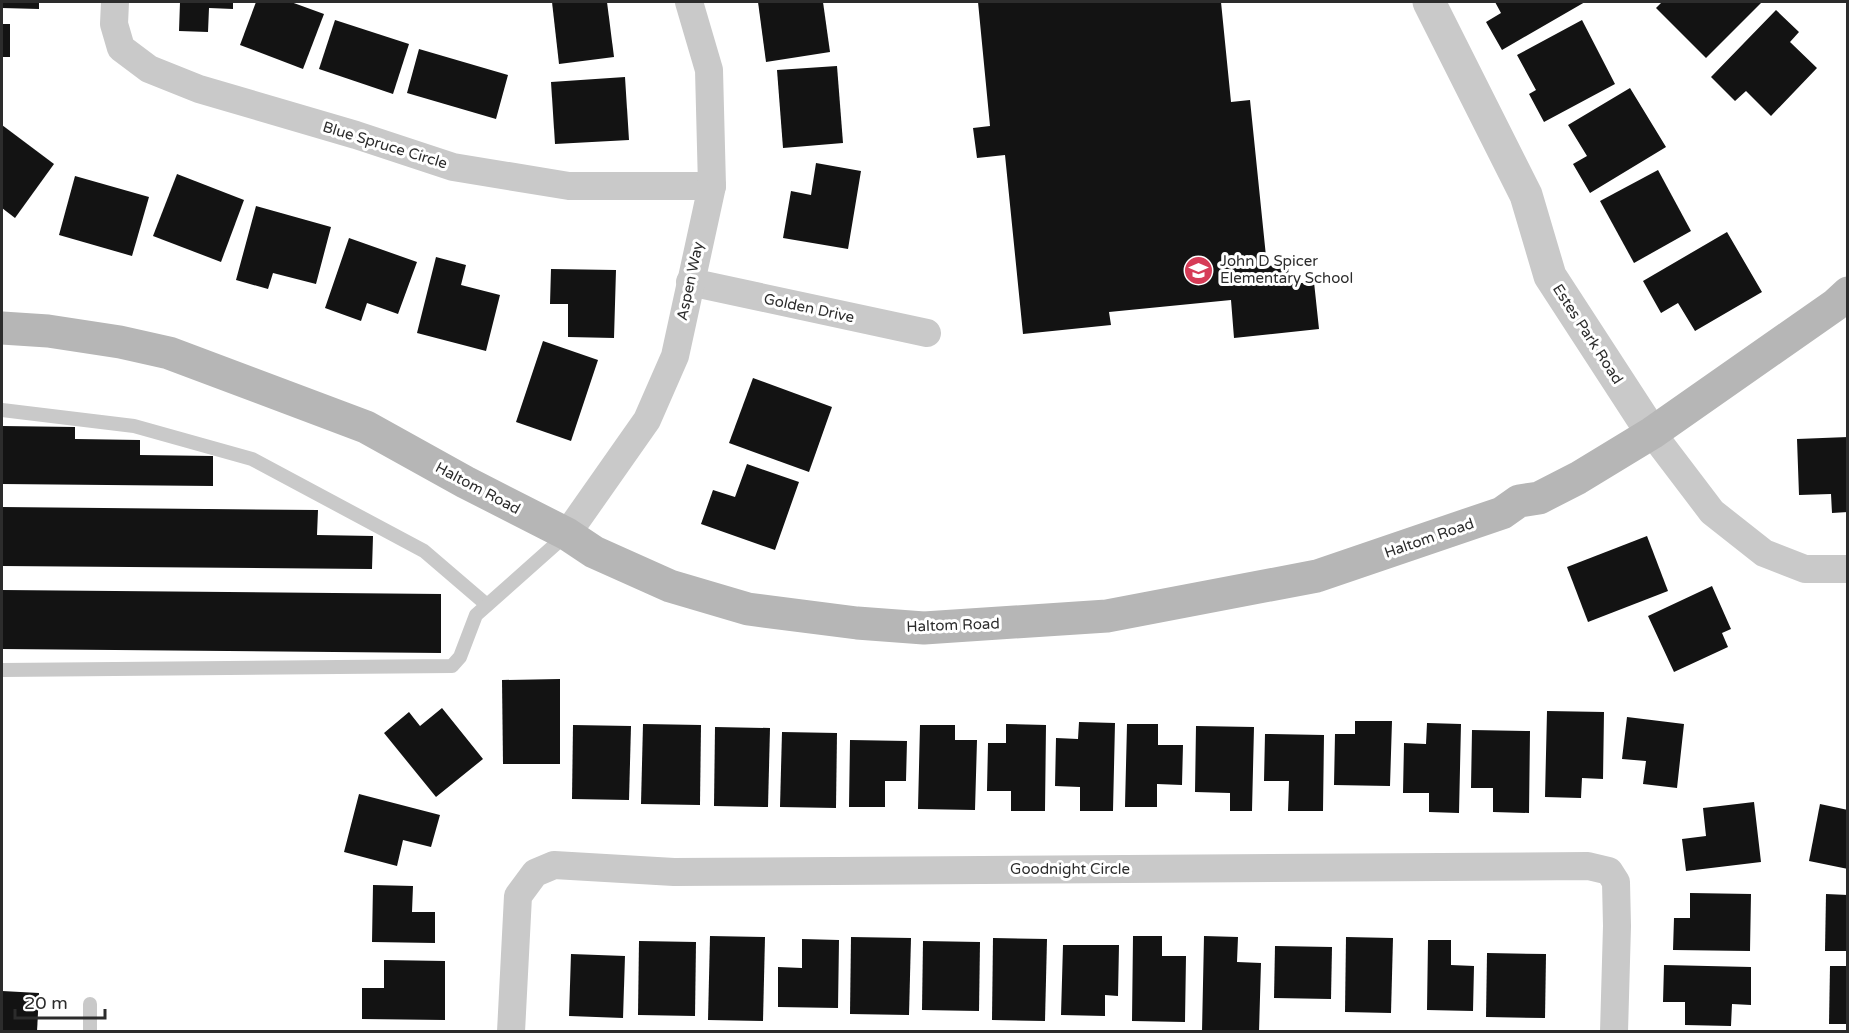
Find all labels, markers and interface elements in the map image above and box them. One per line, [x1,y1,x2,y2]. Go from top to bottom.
street label: Blue Spruce Circle [321,117,449,173]
street label: Aspen Way [673,240,707,322]
place label: John D Spicer Elementary School [1220,252,1353,287]
school or university icon: John D Spicer Elementary School [1183,254,1215,286]
street label: Estes Park Road [1549,281,1627,387]
street label: Golden Drive [762,290,856,326]
street label: Haltom Road [432,458,524,518]
street label: Haltom Road [1382,514,1476,562]
street label: Haltom Road [906,614,1000,636]
street label: Goodnight Circle [1010,860,1130,878]
scale bar [15,982,105,1020]
text: 20 m [24,992,68,1014]

